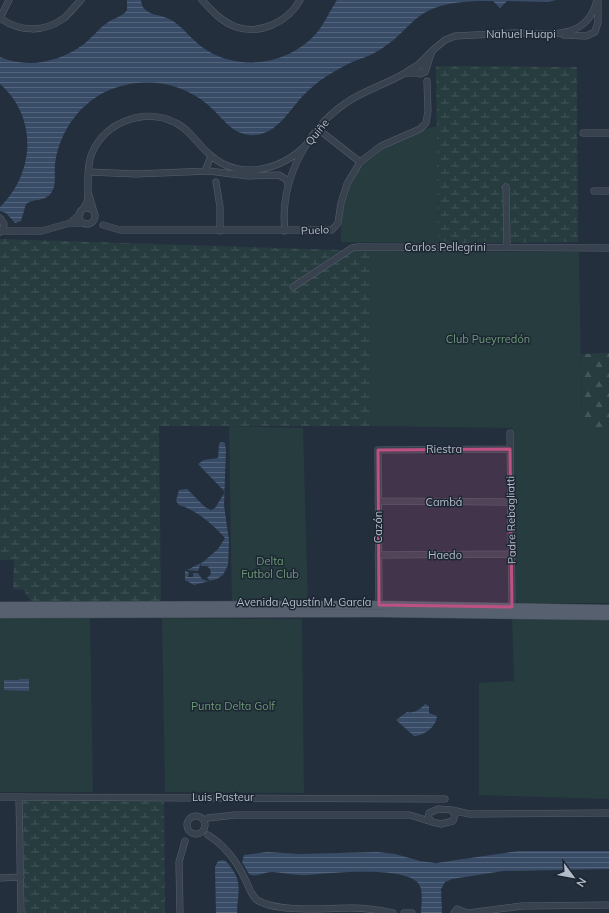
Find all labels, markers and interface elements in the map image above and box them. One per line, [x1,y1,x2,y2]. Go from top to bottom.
street label: Nahuel Huapi [486,27,556,41]
street label: Quiñe [302,116,332,148]
street label: Puelo [300,222,330,238]
street label: Carlos Pellegrini [404,240,486,254]
park label: Club Pueyrredón [446,332,530,346]
street label: Riestra [426,442,462,456]
street label: Padre Rebagliatti [503,476,519,564]
street label: Cambá [426,495,462,509]
street label: Cazón [371,511,385,543]
street label: Haedo [428,548,462,562]
park label: Delta Futbol Club [241,554,299,581]
street label: Avenida Agustín M. García [237,595,371,609]
park label: Punta Delta Golf [191,699,275,713]
street label: Luis Pasteur [192,790,254,804]
north arrow [553,857,593,897]
text: N [573,875,590,890]

